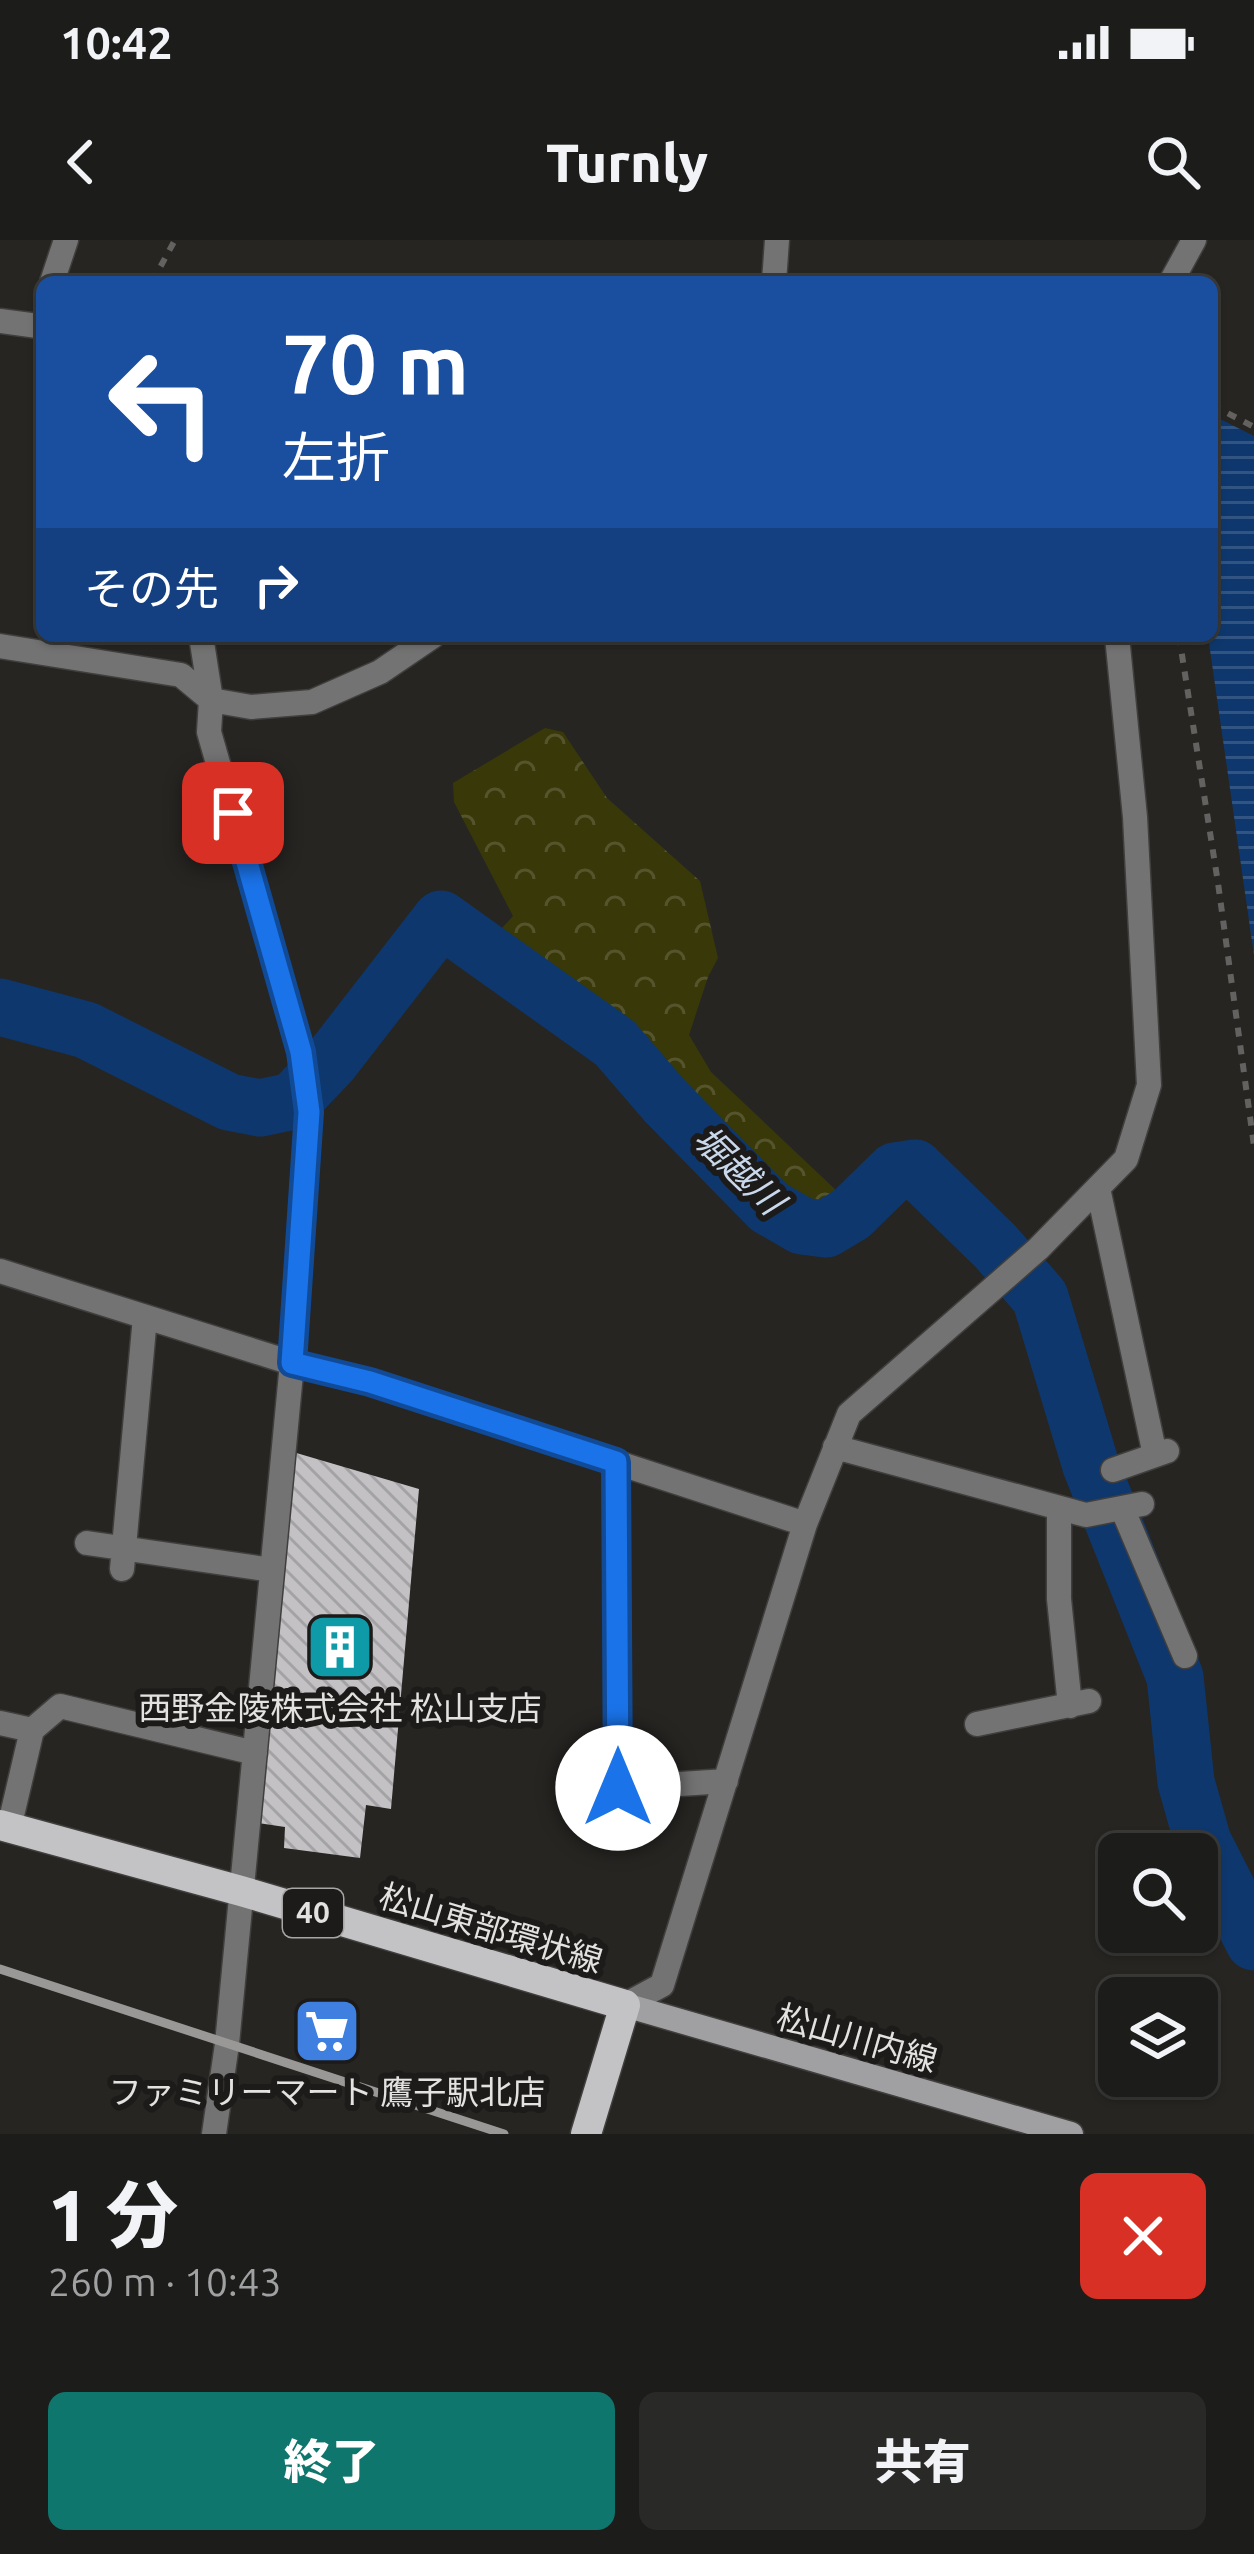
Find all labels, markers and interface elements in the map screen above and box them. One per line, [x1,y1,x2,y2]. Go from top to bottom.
text: 10:42 [60,17,173,68]
icon: back [48,129,114,195]
icon: search [1140,129,1206,195]
text: Turnly [546,132,708,192]
text: 70 m [282,316,469,410]
icon: left [84,324,240,480]
text: 左折 [282,427,390,487]
icon: right [243,552,309,618]
text: その先 [84,563,219,614]
pin [182,762,284,864]
icon: arrive [200,780,266,846]
water label: 堀越川 [686,1117,795,1225]
building icon: 西野金陵株式会社 松山支店 [305,1612,375,1682]
place label: 西野金陵株式会社 松山支店 [138,1689,542,1726]
position arrow [555,1725,681,1851]
map controls [1098,1833,1218,2097]
button: search [1098,1833,1218,1953]
street label: 松山東部環状線 [375,1876,607,1979]
road number: 40 [283,1889,343,1937]
button: layers [1098,1977,1218,2097]
supermarket icon: ファミリーマート 鷹子駅北店 [292,1996,362,2066]
street label: 松山川内線 [773,1997,942,2078]
place label: ファミリーマート 鷹子駅北店 [109,2073,545,2110]
button: close [1080,2173,1206,2299]
text: 1 分 [48,2174,178,2255]
text: 260 m · 10:43 [48,2260,282,2303]
button: 終了 [48,2392,615,2530]
button: 共有 [639,2392,1206,2530]

